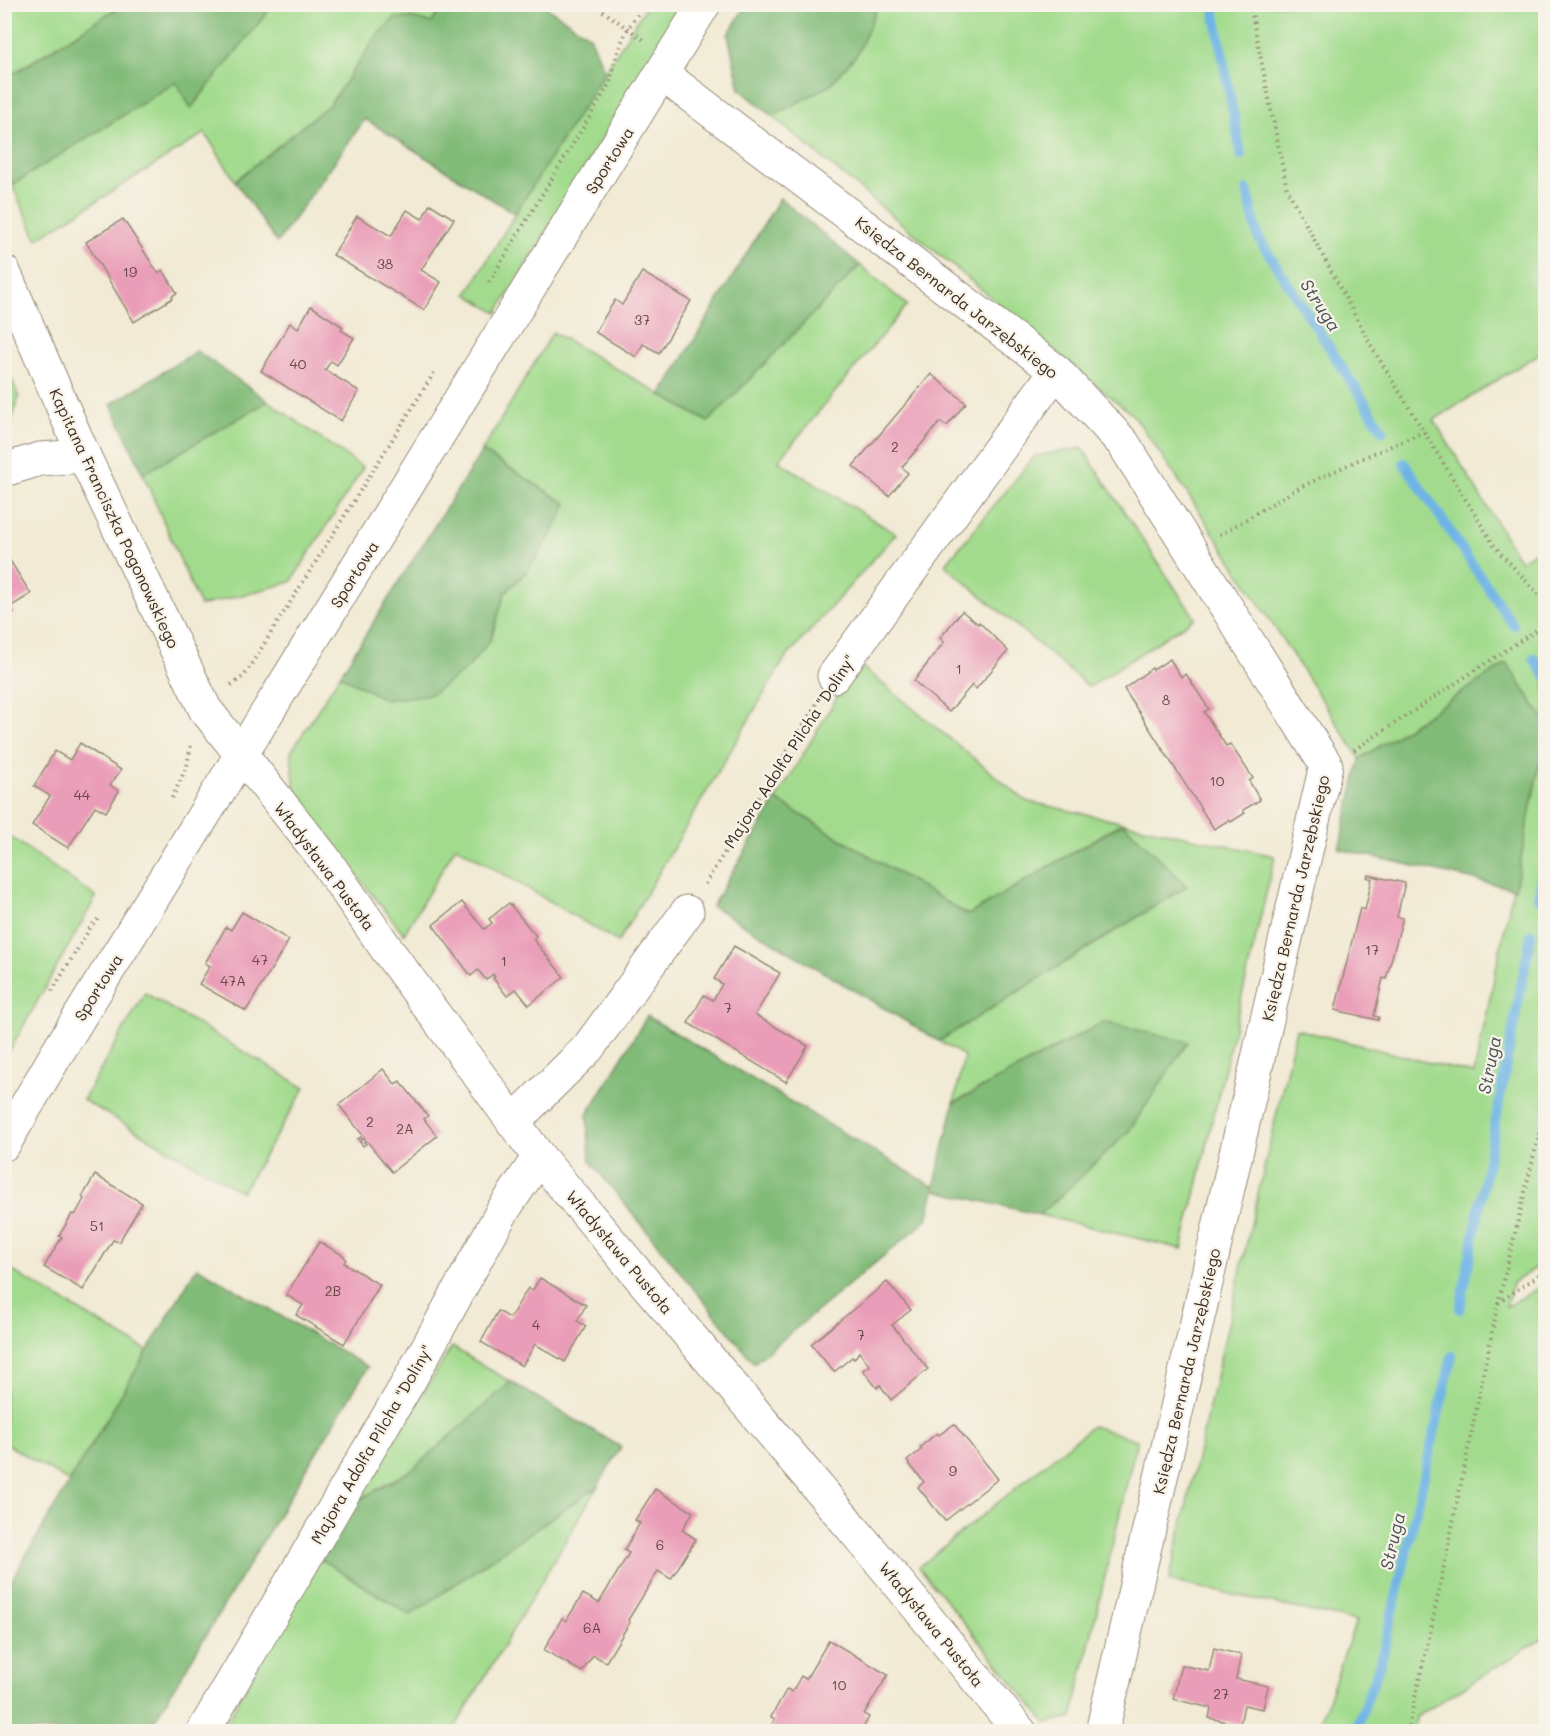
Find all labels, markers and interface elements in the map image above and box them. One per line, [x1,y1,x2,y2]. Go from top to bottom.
street label: Sportowa [580,122,638,197]
street label: Księdza Bernarda Jarzębskiego [851,211,1063,383]
house number: 38 [377,254,393,273]
house number: 19 [123,262,137,281]
water label: Struga [1295,274,1347,336]
house number: 37 [634,310,650,329]
house number: 40 [290,354,307,373]
street label: Kapitana Franciszka Pogonowskiego [45,385,185,651]
house number: 2 [891,437,899,456]
street label: Sportowa [325,536,383,611]
street label: Majora Adolfa Pilcha "Doliny" [718,650,860,852]
house number: 1 [956,659,962,678]
house number: 8 [1162,690,1170,709]
house number: 10 [1210,771,1225,790]
street label: Księdza Bernarda Jarzębskiego [1256,773,1334,1023]
house number: 44 [74,785,91,804]
street label: Władysława Pustoła [270,798,380,934]
house number: 17 [1365,940,1379,959]
street label: Sportowa [69,949,127,1024]
house number: 47 [252,950,268,969]
house number: 1 [501,951,507,970]
house number: 47A [220,971,246,990]
house number: 7 [724,998,732,1017]
water label: Struga [1472,1034,1506,1096]
house number: 2 [366,1112,374,1131]
house number: 2A [396,1119,414,1138]
street label: Władysława Pustoła [562,1186,678,1318]
house number: 51 [90,1216,104,1235]
street label: Księdza Bernarda Jarzębskiego [1147,1246,1225,1496]
house number: 2B [325,1281,341,1300]
house number: 4 [532,1315,541,1334]
house number: 7 [857,1325,865,1344]
street label: Majora Adolfa Pilcha "Doliny" [305,1341,437,1547]
house number: 9 [949,1461,957,1480]
water label: Struga [1374,1510,1410,1572]
house number: 6 [656,1535,664,1554]
street label: Władysława Pustoła [875,1557,989,1691]
house number: 6A [583,1618,601,1637]
house number: 10 [832,1675,847,1694]
house number: 27 [1213,1684,1229,1703]

